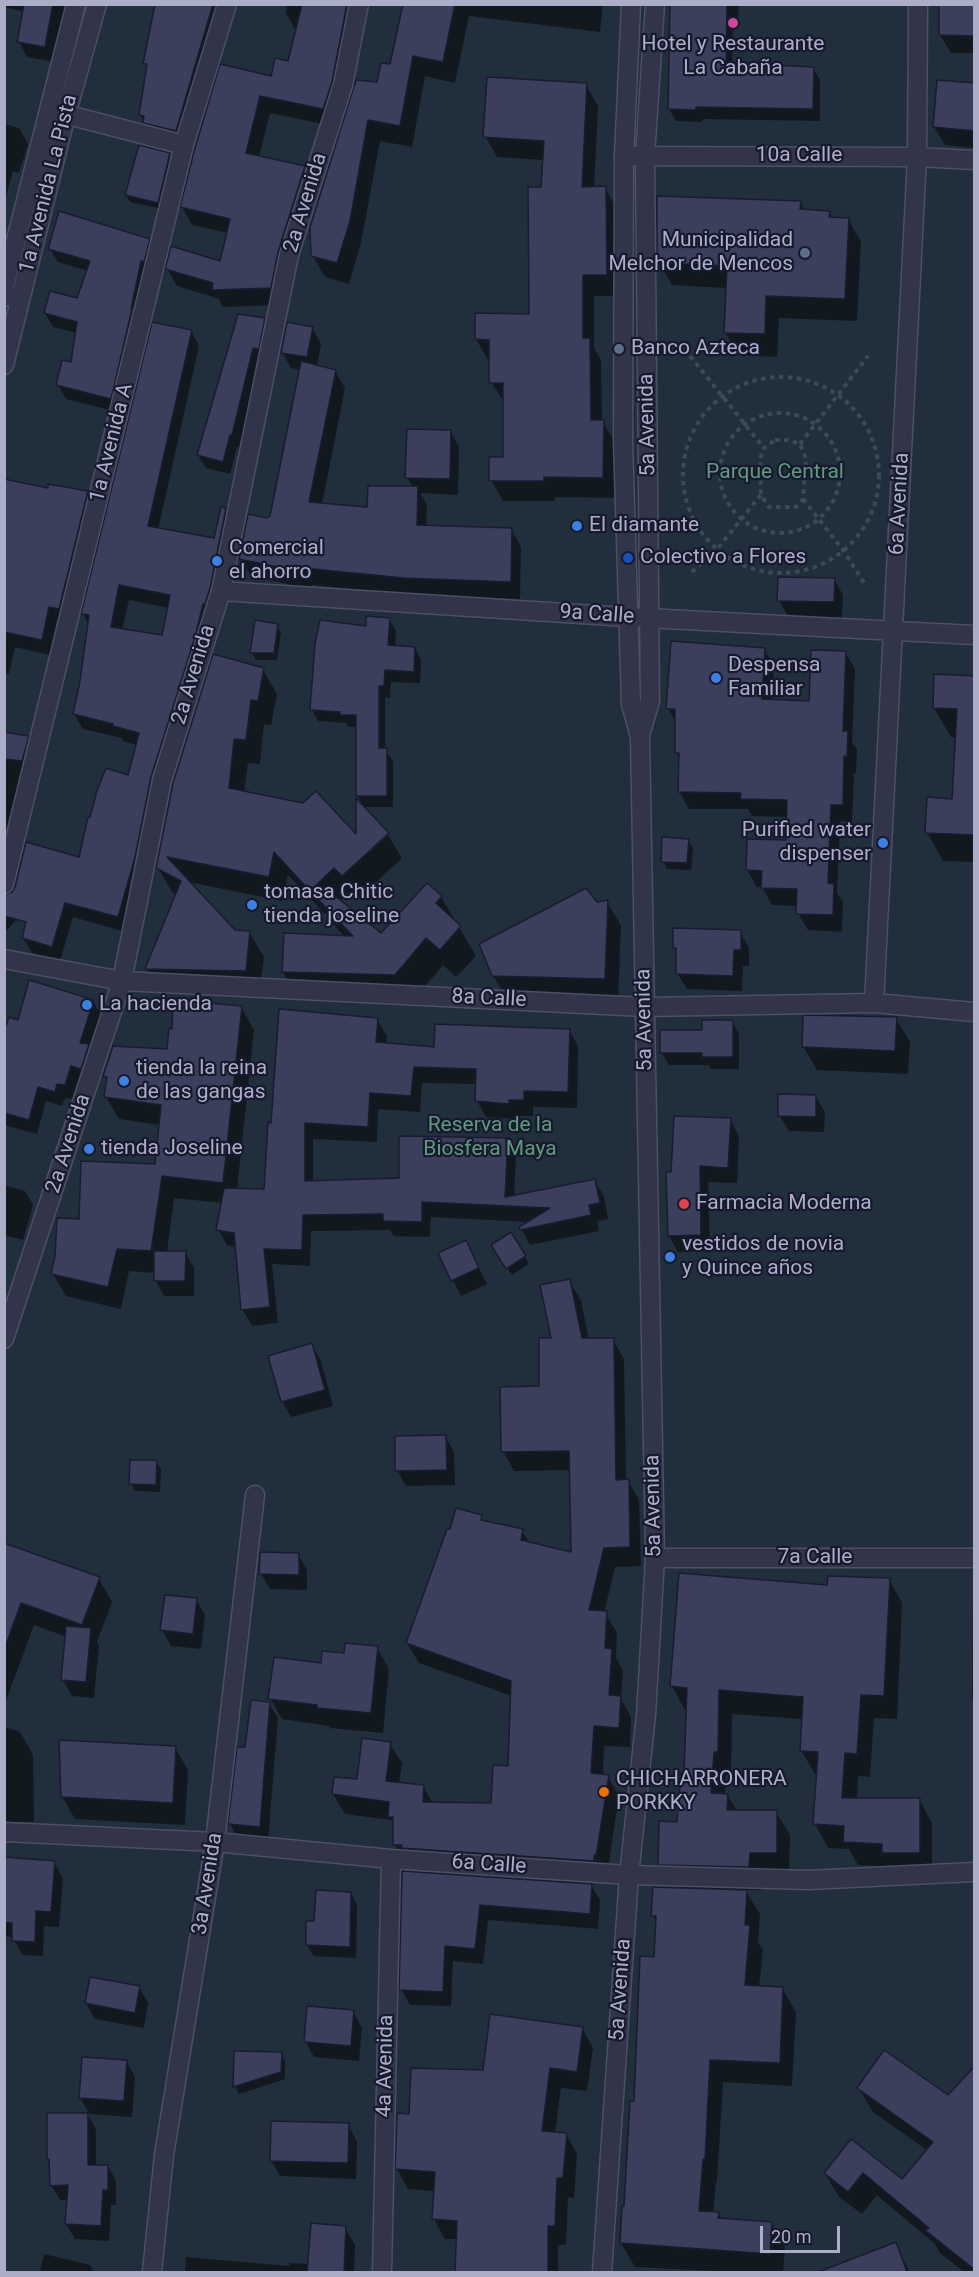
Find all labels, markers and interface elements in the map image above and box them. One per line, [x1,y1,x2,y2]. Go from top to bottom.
marker: Hotel y Restaurante La Cabaña [726,16,740,30]
place label: Hotel y Restaurante La Cabaña [642,32,824,82]
street label: 1a Avenida La Pista [15,92,83,276]
street label: 10a Calle [756,143,842,169]
street label: 2a Avenida [279,150,333,256]
place label: Municipalidad Melchor de Mencos [609,228,793,278]
marker: Municipalidad Melchor de Mencos [798,246,812,260]
place label: Banco Azteca [631,336,760,362]
marker: Banco Azteca [612,342,626,356]
street label: 5a Avenida [635,373,661,477]
street label: 1a Avenida A [85,381,139,505]
street label: 6a Avenida [885,452,915,556]
park label: Parque Central [706,460,844,486]
place label: El diamante [589,513,699,539]
marker: El diamante [570,519,584,533]
place label: Comercial el ahorro [229,536,324,586]
place label: Colectivo a Flores [640,545,806,571]
marker: Colectivo a Flores [621,551,635,565]
marker: Comercial el ahorro [210,554,224,568]
street label: 9a Calle [559,600,635,630]
street label: 2a Avenida [167,622,221,728]
place label: Despensa Familiar [728,653,821,703]
marker: Despensa Familiar [709,671,723,685]
place label: Purified water dispenser [742,818,871,868]
marker: Purified water dispenser [876,836,890,850]
place label: tomasa Chitic tienda joseline [264,880,399,930]
marker: tomasa Chitic tienda joseline [245,898,259,912]
street label: 5a Avenida [632,968,658,1072]
street label: 8a Calle [451,984,527,1014]
place label: La hacienda [99,992,212,1018]
marker: La hacienda [80,998,94,1012]
place label: tienda la reina de las gangas [136,1056,267,1106]
marker: tienda la reina de las gangas [117,1074,131,1088]
street label: 2a Avenida [41,1091,97,1197]
park label: Reserva de la Biosfera Maya [423,1113,557,1163]
place label: tienda Joseline [101,1136,243,1162]
marker: tienda Joseline [82,1142,96,1156]
place label: Farmacia Moderna [696,1191,872,1217]
marker: Farmacia Moderna [677,1197,691,1211]
place label: vestidos de novia y Quince años [682,1232,844,1282]
marker: vestidos de novia y Quince años [663,1250,677,1264]
street label: 5a Avenida [641,1454,667,1558]
street label: 7a Calle [778,1545,852,1571]
place label: CHICHARRONERA PORKKY [616,1767,787,1817]
marker: CHICHARRONERA PORKKY [597,1785,611,1799]
street label: 3a Avenida [188,1831,228,1937]
street label: 6a Calle [451,1850,527,1880]
street label: 5a Avenida [605,1938,637,2042]
street label: 4a Avenida [373,2014,399,2118]
scale bar [763,2214,842,2252]
text: 20 m [771,2226,811,2247]

